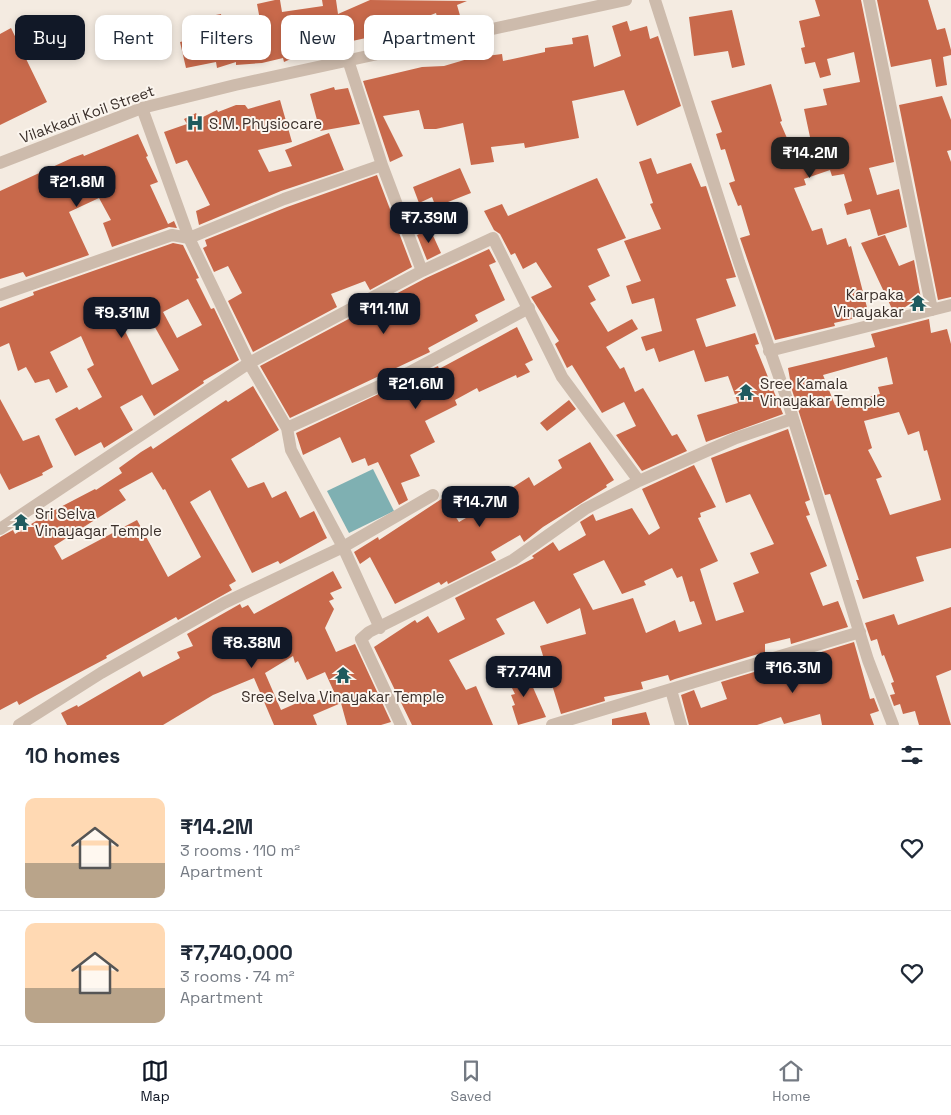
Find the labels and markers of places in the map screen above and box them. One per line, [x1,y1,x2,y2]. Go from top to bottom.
hospital icon: S.M. Physiocare [185,113,205,133]
place label: S.M. Physiocare [209,114,322,133]
pin: ₹14.2M [769,136,851,179]
pin: ₹21.8M [36,166,118,208]
pin: ₹7.39M [388,202,470,244]
place label: Karpaka Vinayakar [833,285,904,321]
pin: ₹11.1M [343,292,425,335]
temple icon: Karpaka Vinayakar [908,293,928,313]
pin: ₹9.31M [81,296,163,339]
pin: ₹21.6M [375,368,457,410]
place label: Sree Kamala Vinayakar Temple [760,374,885,410]
temple icon: Sree Kamala Vinayakar Temple [736,382,756,402]
pin: ₹14.7M [439,486,521,528]
place label: Sri Selva Vinayagar Temple [35,504,162,540]
temple icon: Sri Selva Vinayagar Temple [11,512,31,532]
pin: ₹8.38M [211,626,293,669]
pin: ₹16.3M [752,652,834,694]
pin: ₹7.74M [483,656,565,698]
temple icon: Sree Selva Vinayakar Temple [333,665,353,685]
place label: Sree Selva Vinayakar Temple [241,687,445,706]

